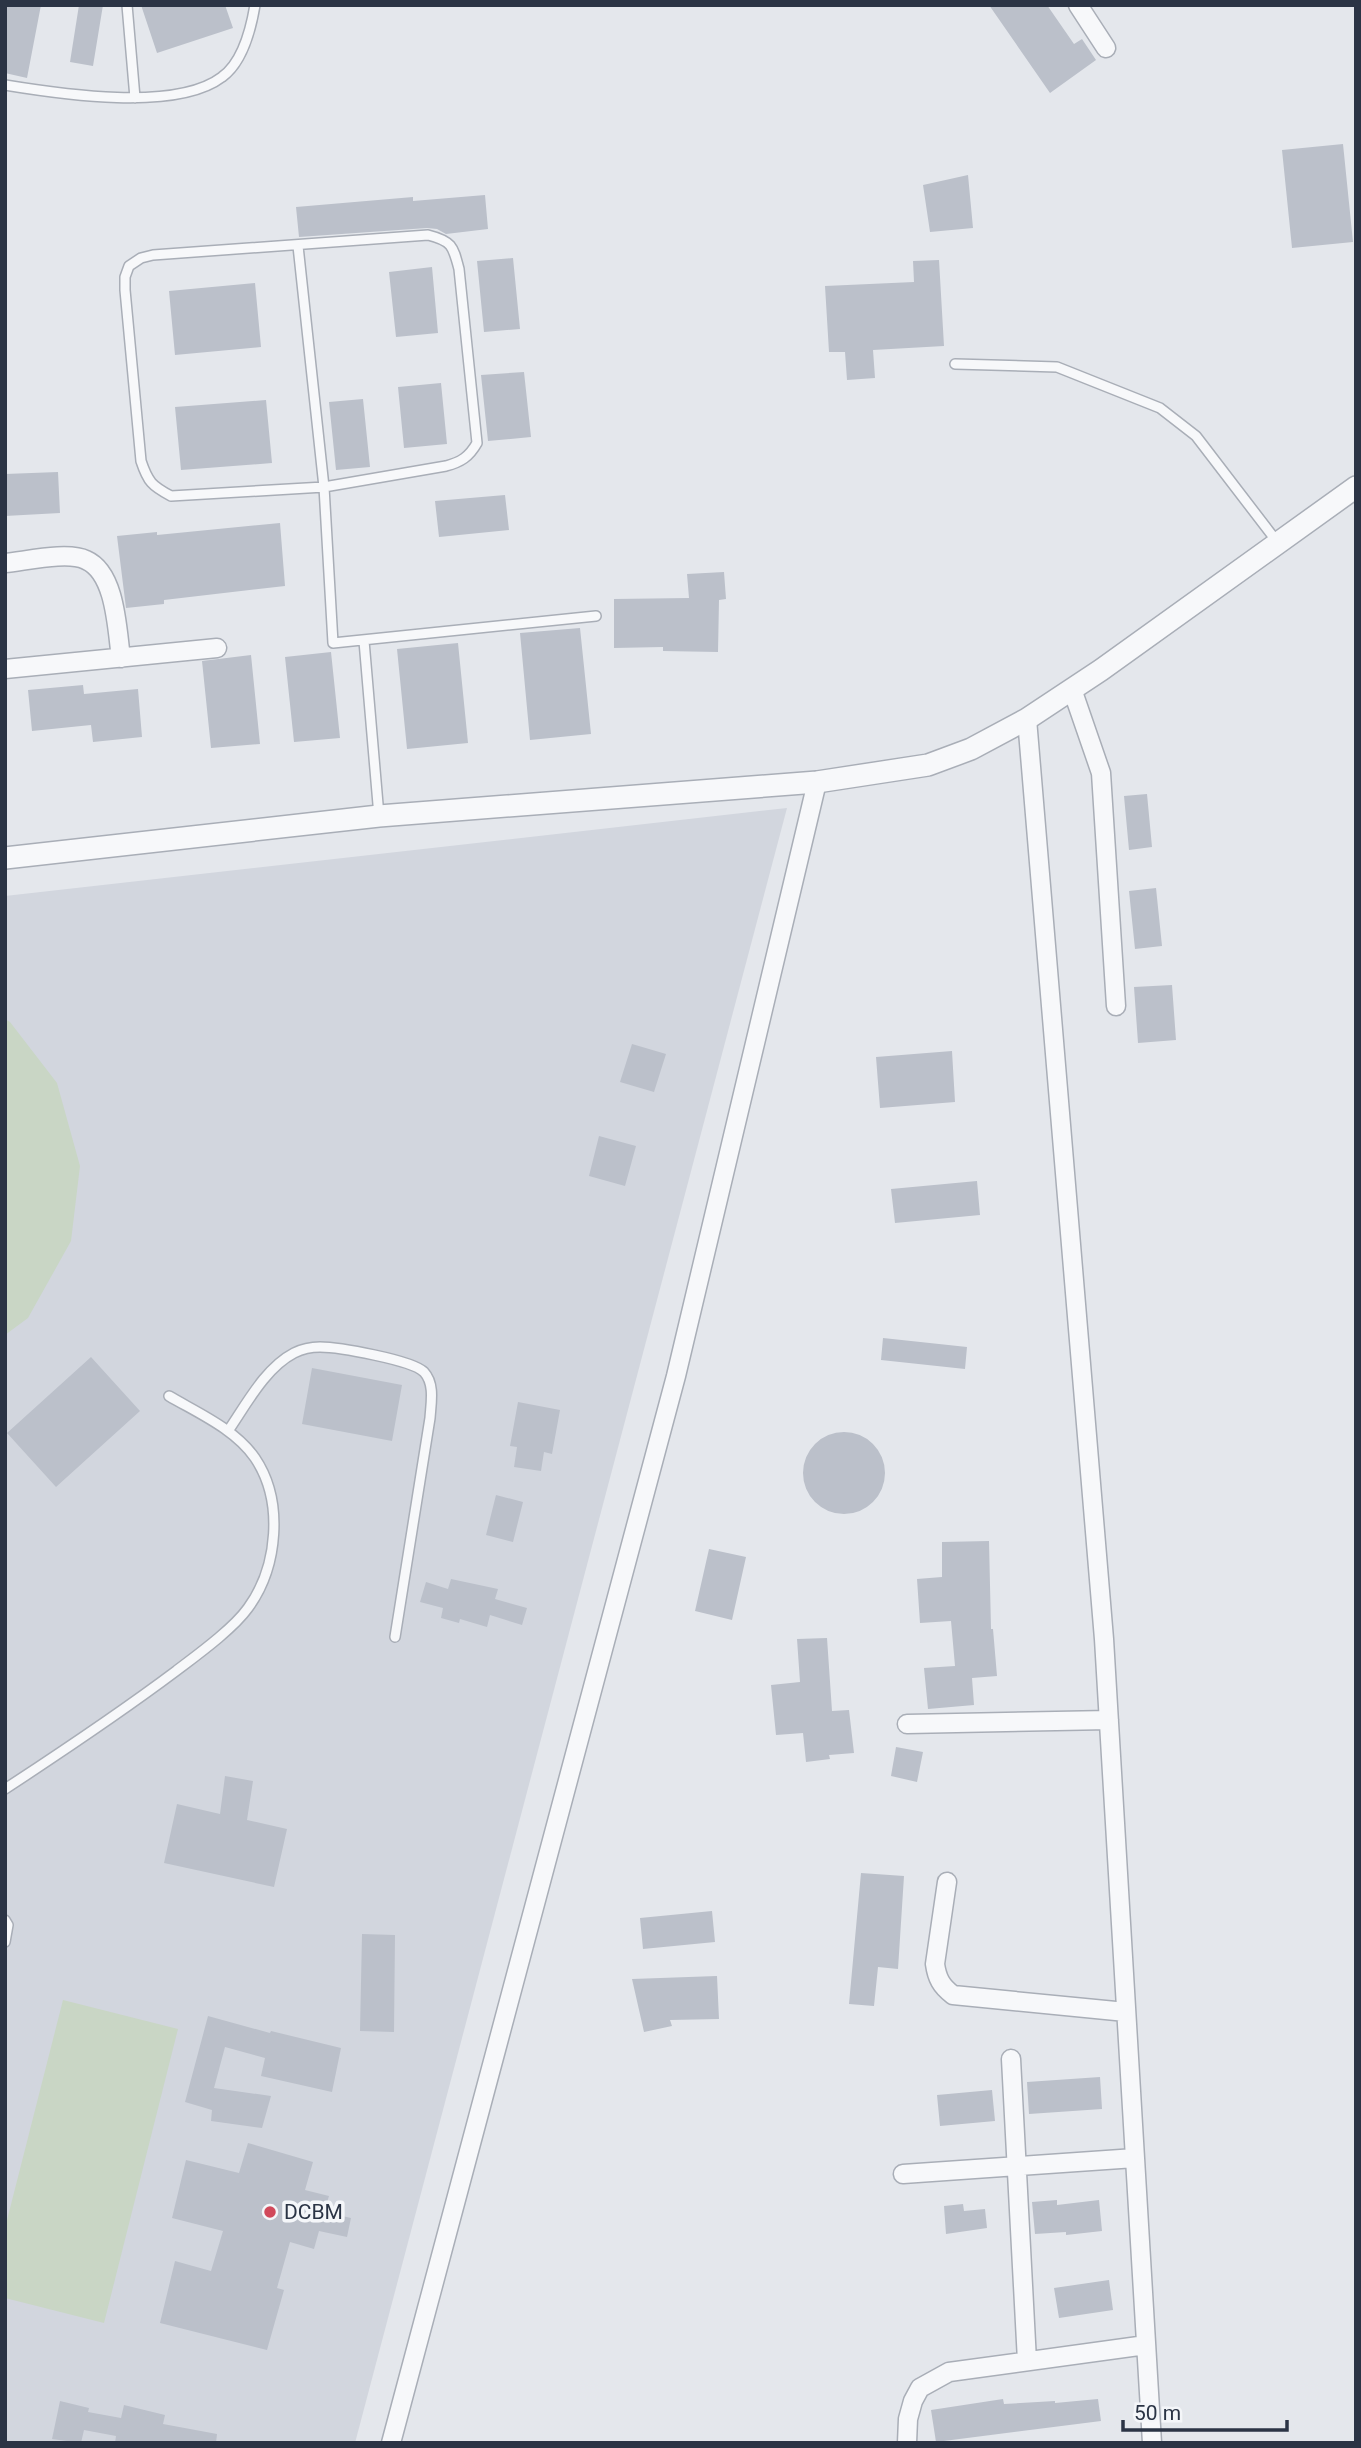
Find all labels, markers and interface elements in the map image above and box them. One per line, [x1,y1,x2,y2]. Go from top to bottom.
place label: DCBM [284,2200,343,2224]
marker: DCBM [262,2204,278,2220]
scale bar [1123,2388,1288,2432]
text: 50 m [1134,2401,1181,2425]

